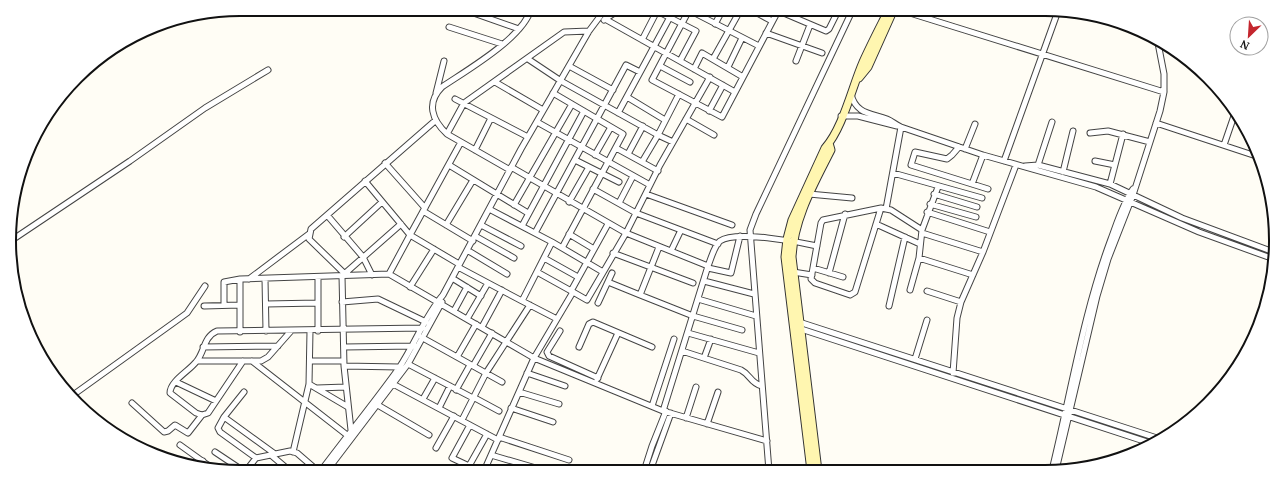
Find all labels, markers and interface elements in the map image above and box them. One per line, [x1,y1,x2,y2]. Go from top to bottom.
north arrow [1229,16,1269,56]
text: N [1237,37,1252,53]

